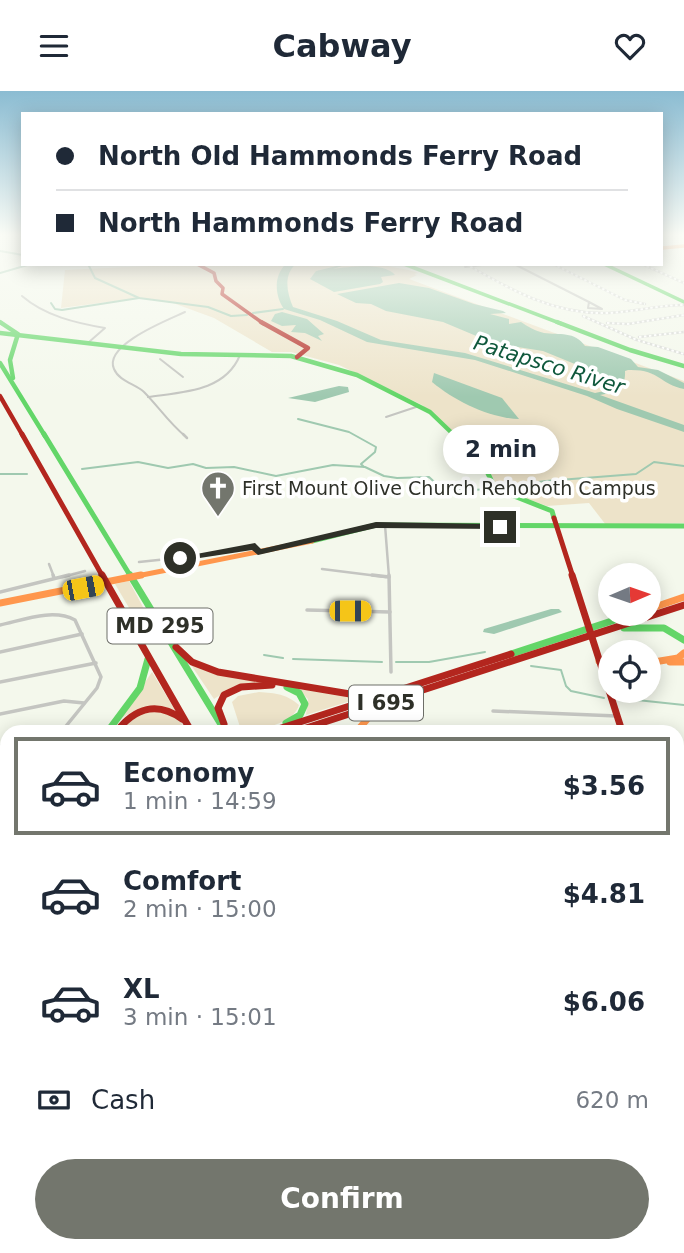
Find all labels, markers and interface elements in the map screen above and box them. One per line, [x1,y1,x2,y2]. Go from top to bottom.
icon: menu [35,27,73,65]
text: Cabway [272,27,412,65]
icon: heart [611,27,649,65]
text: North Old Hammonds Ferry Road [98,141,582,171]
text: North Hammonds Ferry Road [98,208,523,238]
water label: Patapsco River [471,331,629,400]
callout: 2 min [442,425,558,475]
text: 2 min [465,436,537,462]
church icon: First Mount Olive Church Rehoboth Campus [199,469,237,518]
place label: First Mount Olive Church Rehoboth Campus [242,477,656,499]
route end [484,511,516,543]
route start [164,542,196,574]
north arrow [598,563,662,627]
map controls [598,563,661,703]
car [61,574,106,602]
car [330,601,372,622]
road number: MD 295 [108,609,212,643]
button: locate [598,640,661,703]
road number: I 695 [349,685,423,721]
icon: car [39,755,102,818]
text: Economy [123,758,254,788]
text: $3.56 [563,771,645,801]
text: 1 min · 14:59 [123,788,277,814]
icon: car [39,863,102,926]
text: Comfort [123,866,241,896]
text: $4.81 [563,879,645,909]
text: 2 min · 15:00 [123,896,277,922]
icon: car [39,971,102,1034]
text: XL [123,974,160,1004]
text: $6.06 [563,987,645,1017]
text: 3 min · 15:01 [123,1004,277,1030]
icon: cash [35,1081,73,1119]
text: Cash [91,1085,155,1115]
text: 620 m [575,1087,649,1113]
button: Confirm [35,1159,649,1239]

